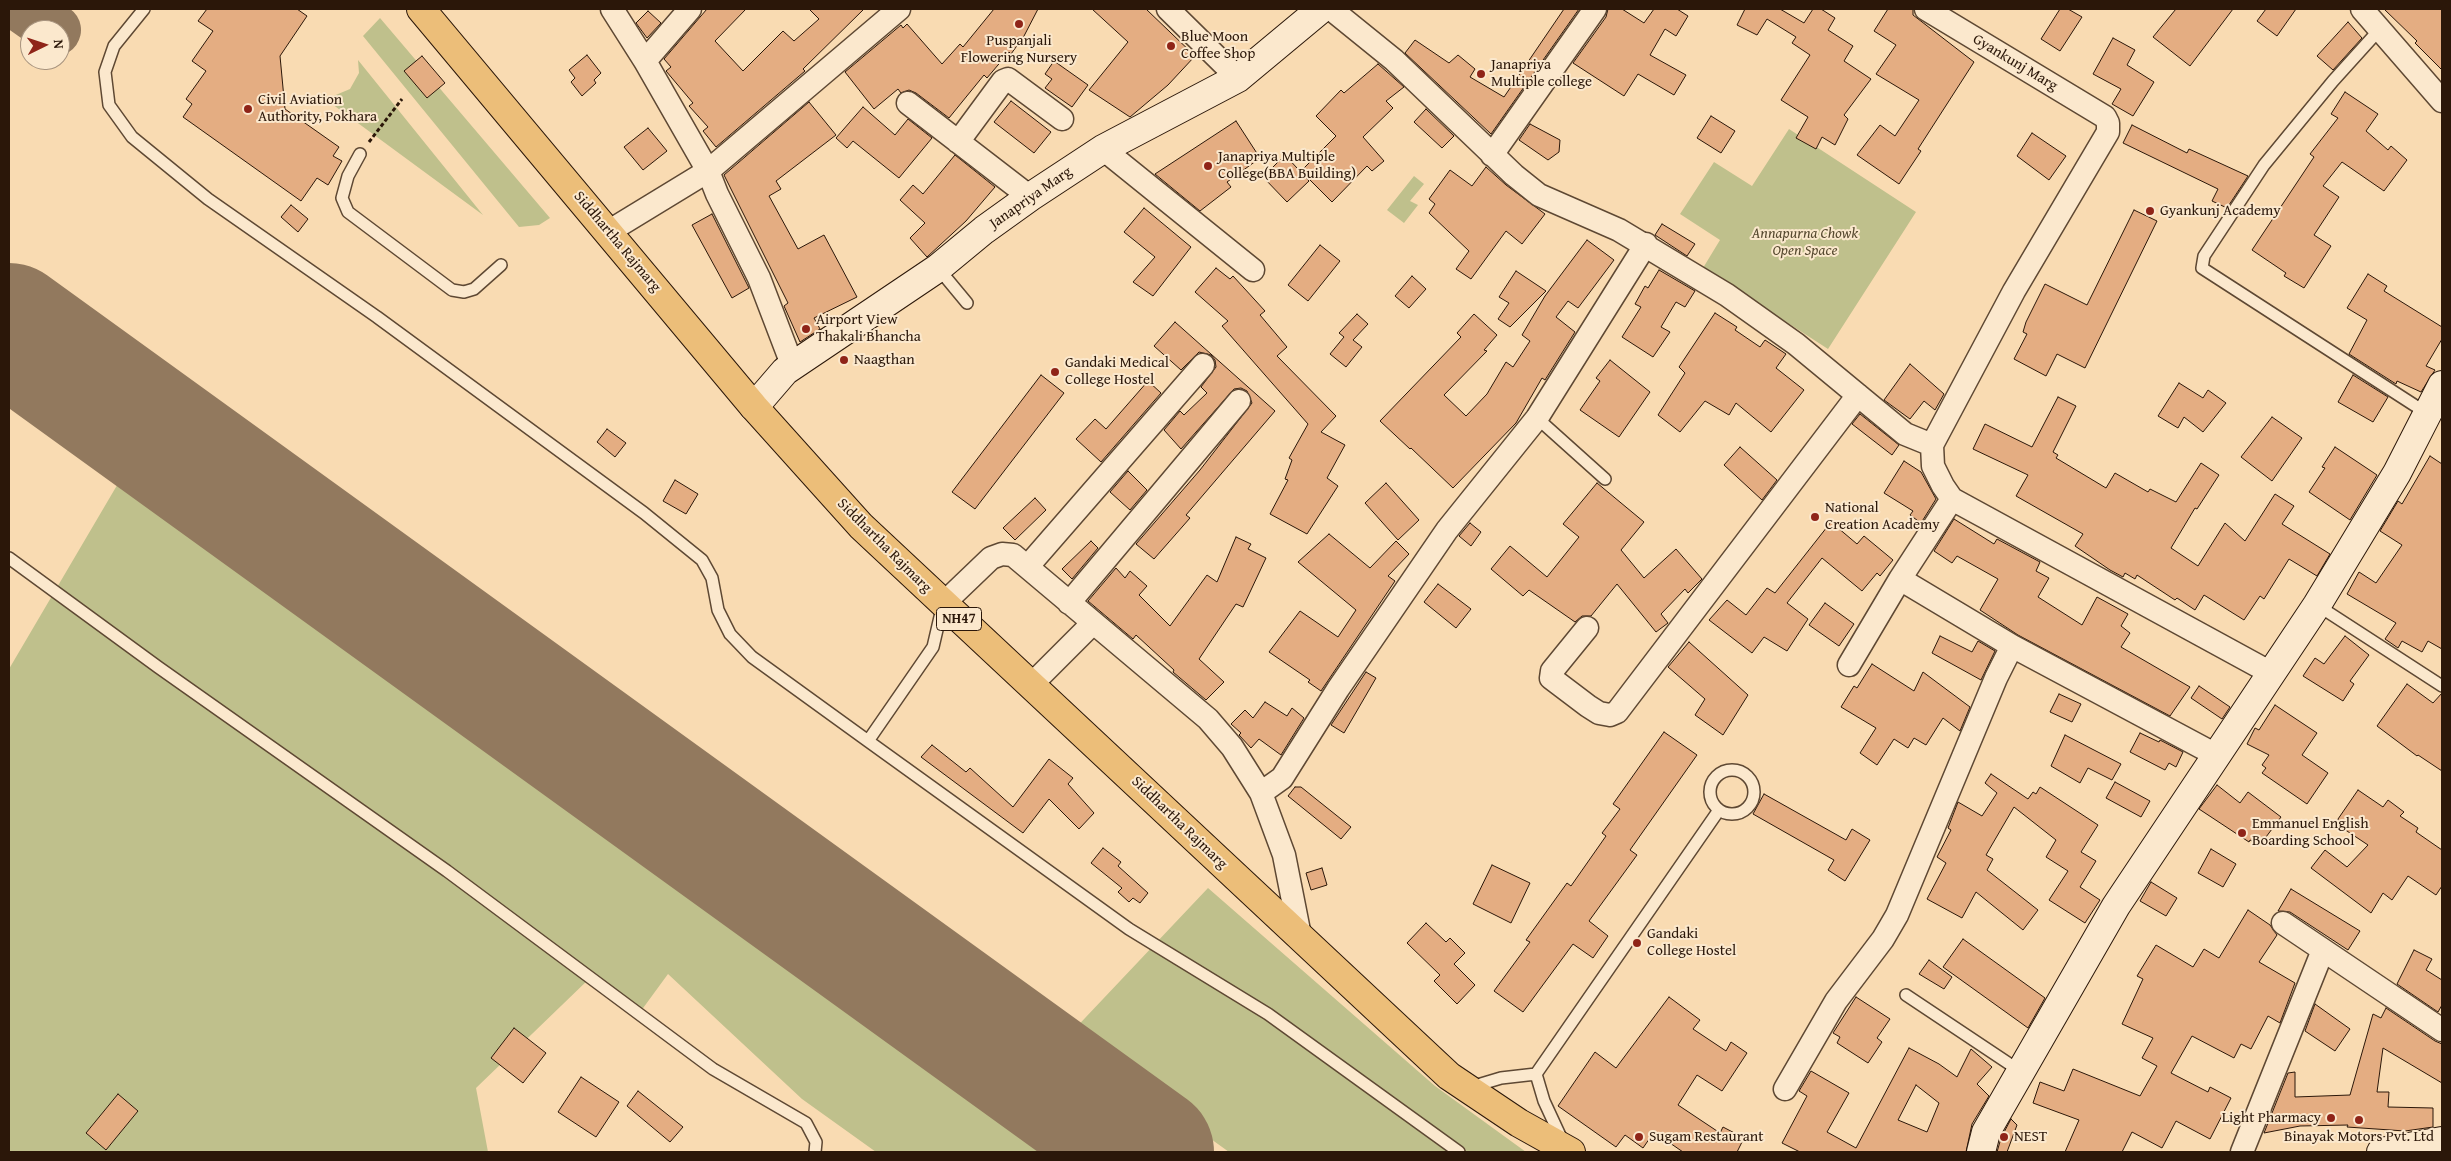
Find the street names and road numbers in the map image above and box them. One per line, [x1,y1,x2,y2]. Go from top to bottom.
street label: Gyankunj Marg [1969,31,2061,95]
street label: Janapriya Marg [986,163,1076,233]
street label: Siddhartha Rajmarg [570,188,664,296]
street label: Siddhartha Rajmarg [833,495,935,597]
road number: NH47 [936,608,982,630]
street label: Siddhartha Rajmarg [1127,773,1231,873]

